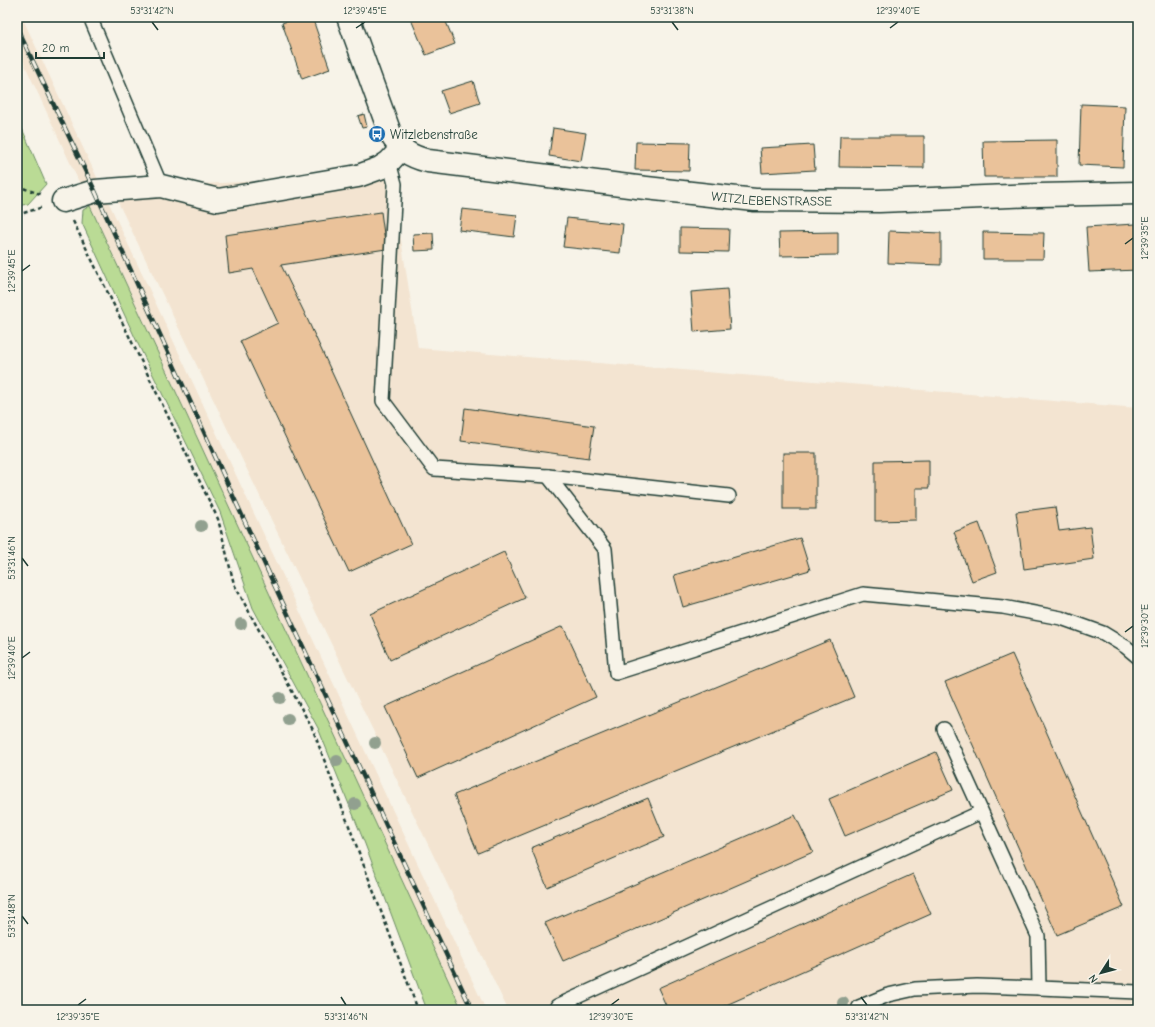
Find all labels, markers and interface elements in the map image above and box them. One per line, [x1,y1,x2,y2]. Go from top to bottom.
text: 53°31'42"N [130,5,174,17]
text: 12°39'45"E [343,5,387,17]
text: 53°31'38"N [650,5,694,17]
text: 12°39'40"E [876,5,920,17]
scale bar [36,34,104,60]
text: 20 m [42,41,70,55]
bus stop icon: Witzlebenstraße [367,124,387,144]
place label: Witzlebenstraße [390,127,478,142]
street label: WITZLEBENSTRASSE [710,188,832,208]
text: 12°39'35"E [1139,216,1151,260]
text: 12°39'45"E [6,249,18,293]
text: 53°31'46"N [6,536,18,580]
text: 12°39'30"E [1139,604,1151,648]
text: 12°39'40"E [6,636,18,680]
text: 53°31'48"N [6,894,18,938]
north arrow [1081,953,1121,993]
text: N [1086,972,1101,985]
text: 12°39'35"E [56,1011,100,1023]
text: 53°31'46"N [324,1011,368,1023]
text: 12°39'30"E [589,1011,633,1023]
text: 53°31'42"N [845,1011,889,1023]

